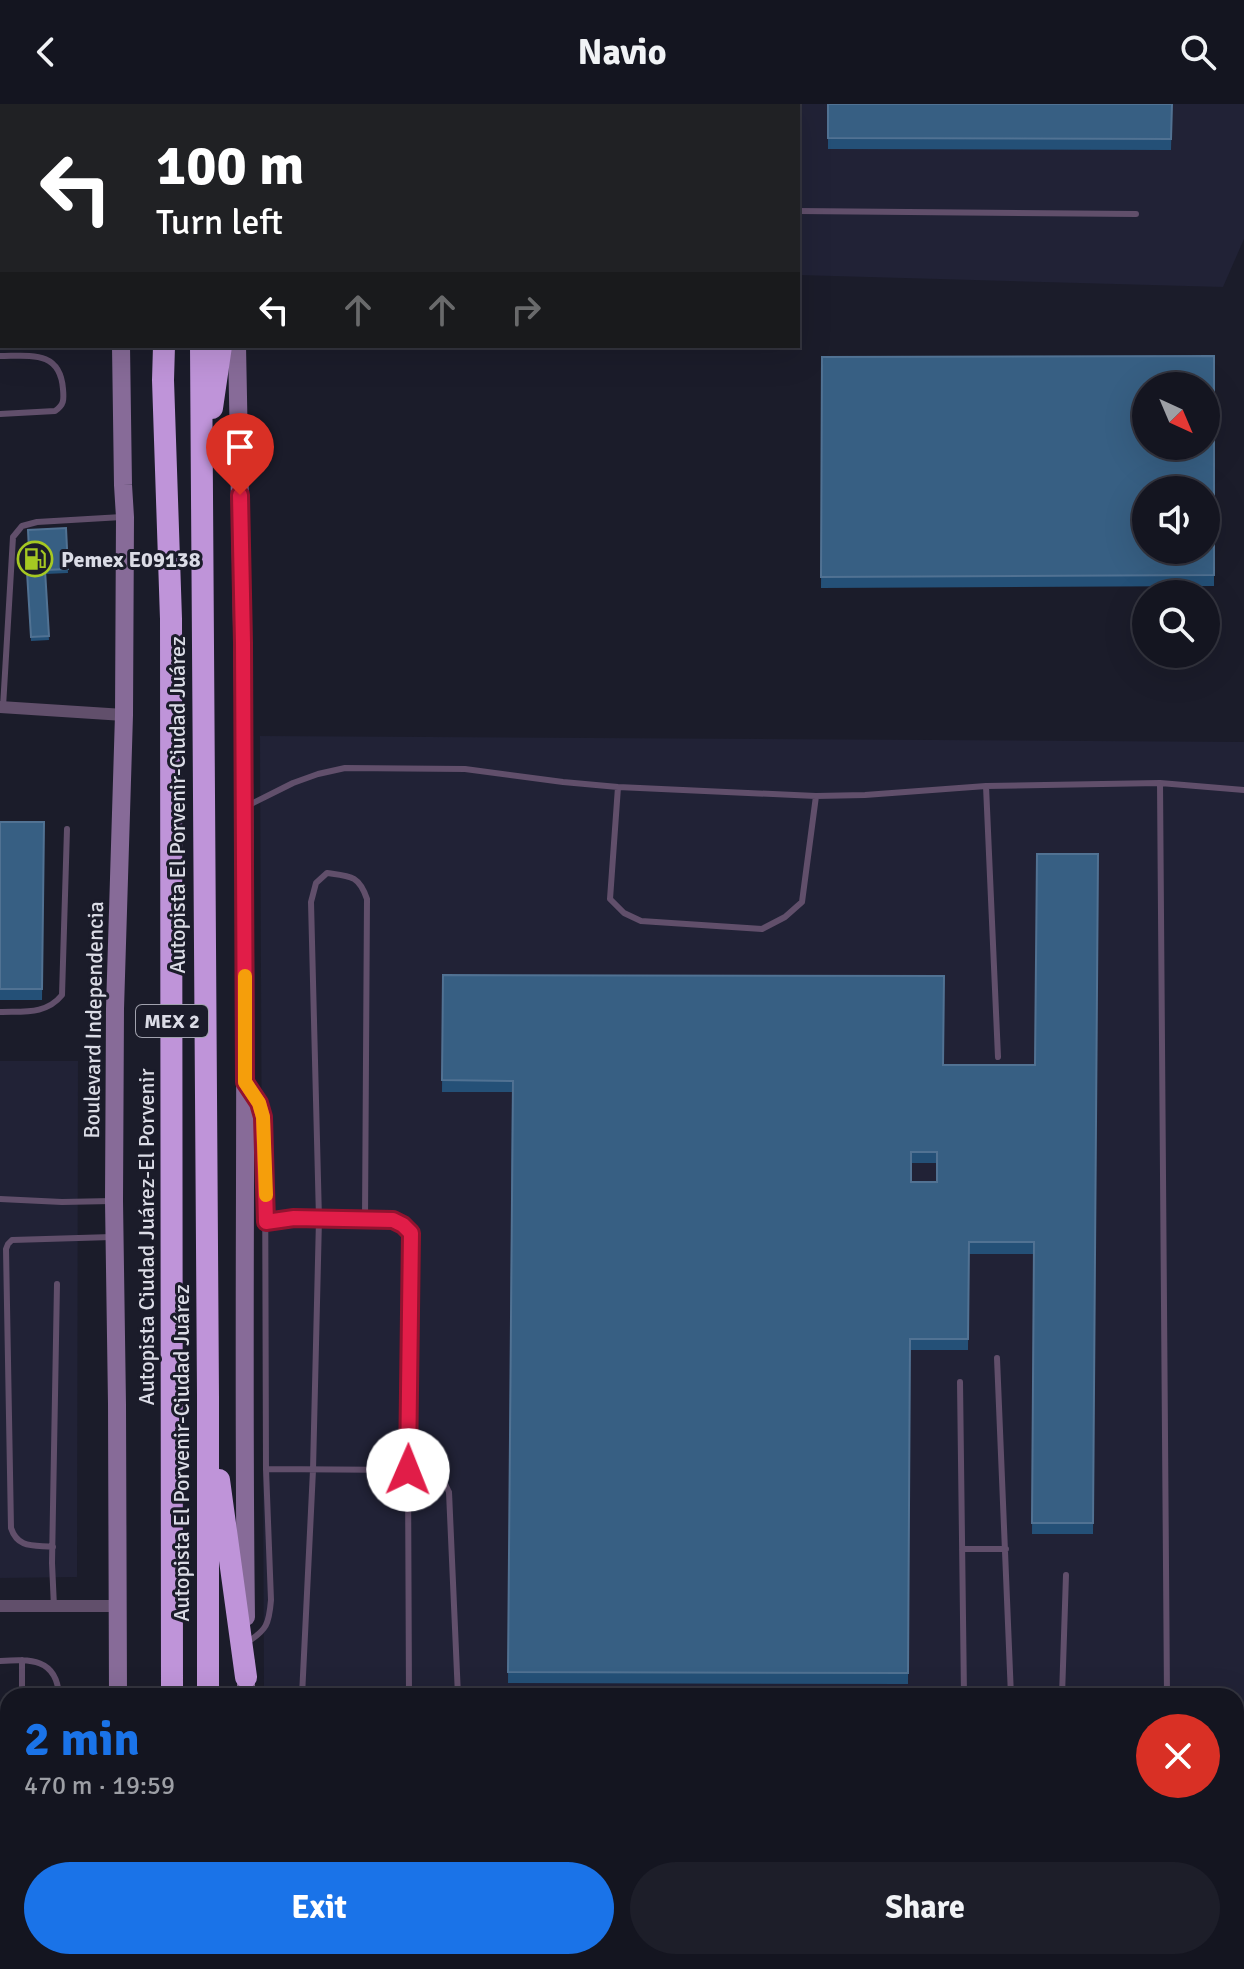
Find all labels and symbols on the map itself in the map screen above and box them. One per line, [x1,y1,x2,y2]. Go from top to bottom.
north arrow [1132,372,1220,460]
pin [206,413,274,495]
fuel station icon: Pemex E09138 [16,540,54,578]
place label: Pemex E09138 [61,546,201,573]
street label: Autopista El Porvenir-Ciudad Juárez [164,636,191,974]
street label: Boulevard Independencia [78,901,109,1139]
road number: MEX 2 [136,1005,208,1037]
street label: Autopista Ciudad Juárez-El Porvenir [133,1068,160,1406]
street label: Autopista El Porvenir-Ciudad Juárez [168,1284,195,1622]
position arrow [366,1428,450,1512]

